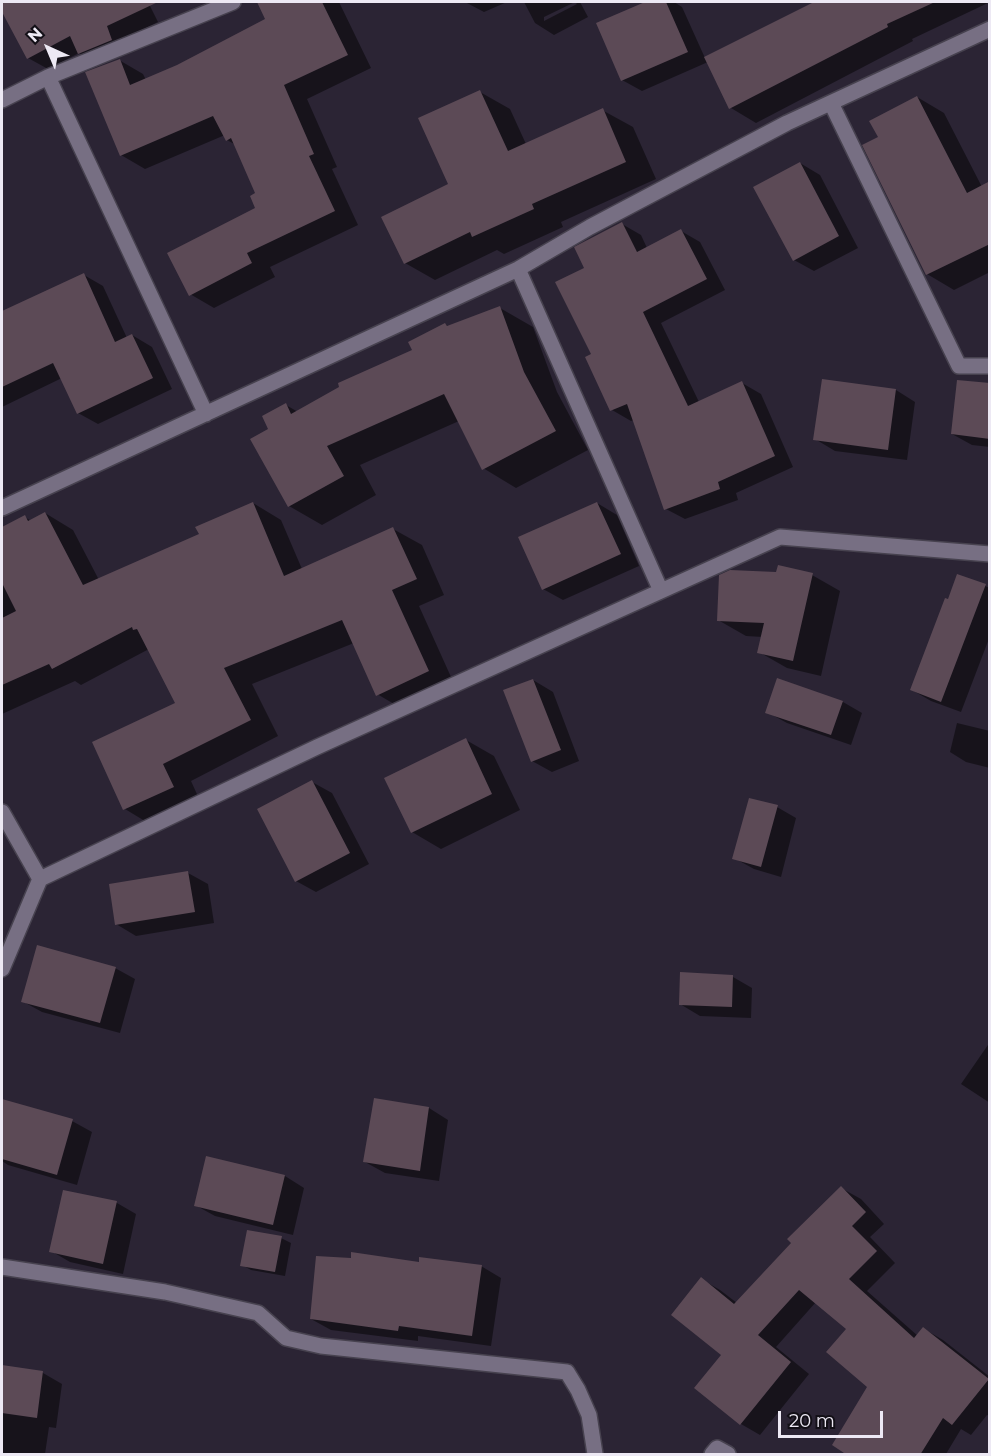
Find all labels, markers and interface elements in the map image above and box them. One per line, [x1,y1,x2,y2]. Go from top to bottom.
north arrow [18,18,78,78]
text: N [24,23,46,46]
scale bar [781,1399,886,1437]
text: 20 m [789,1410,835,1432]

